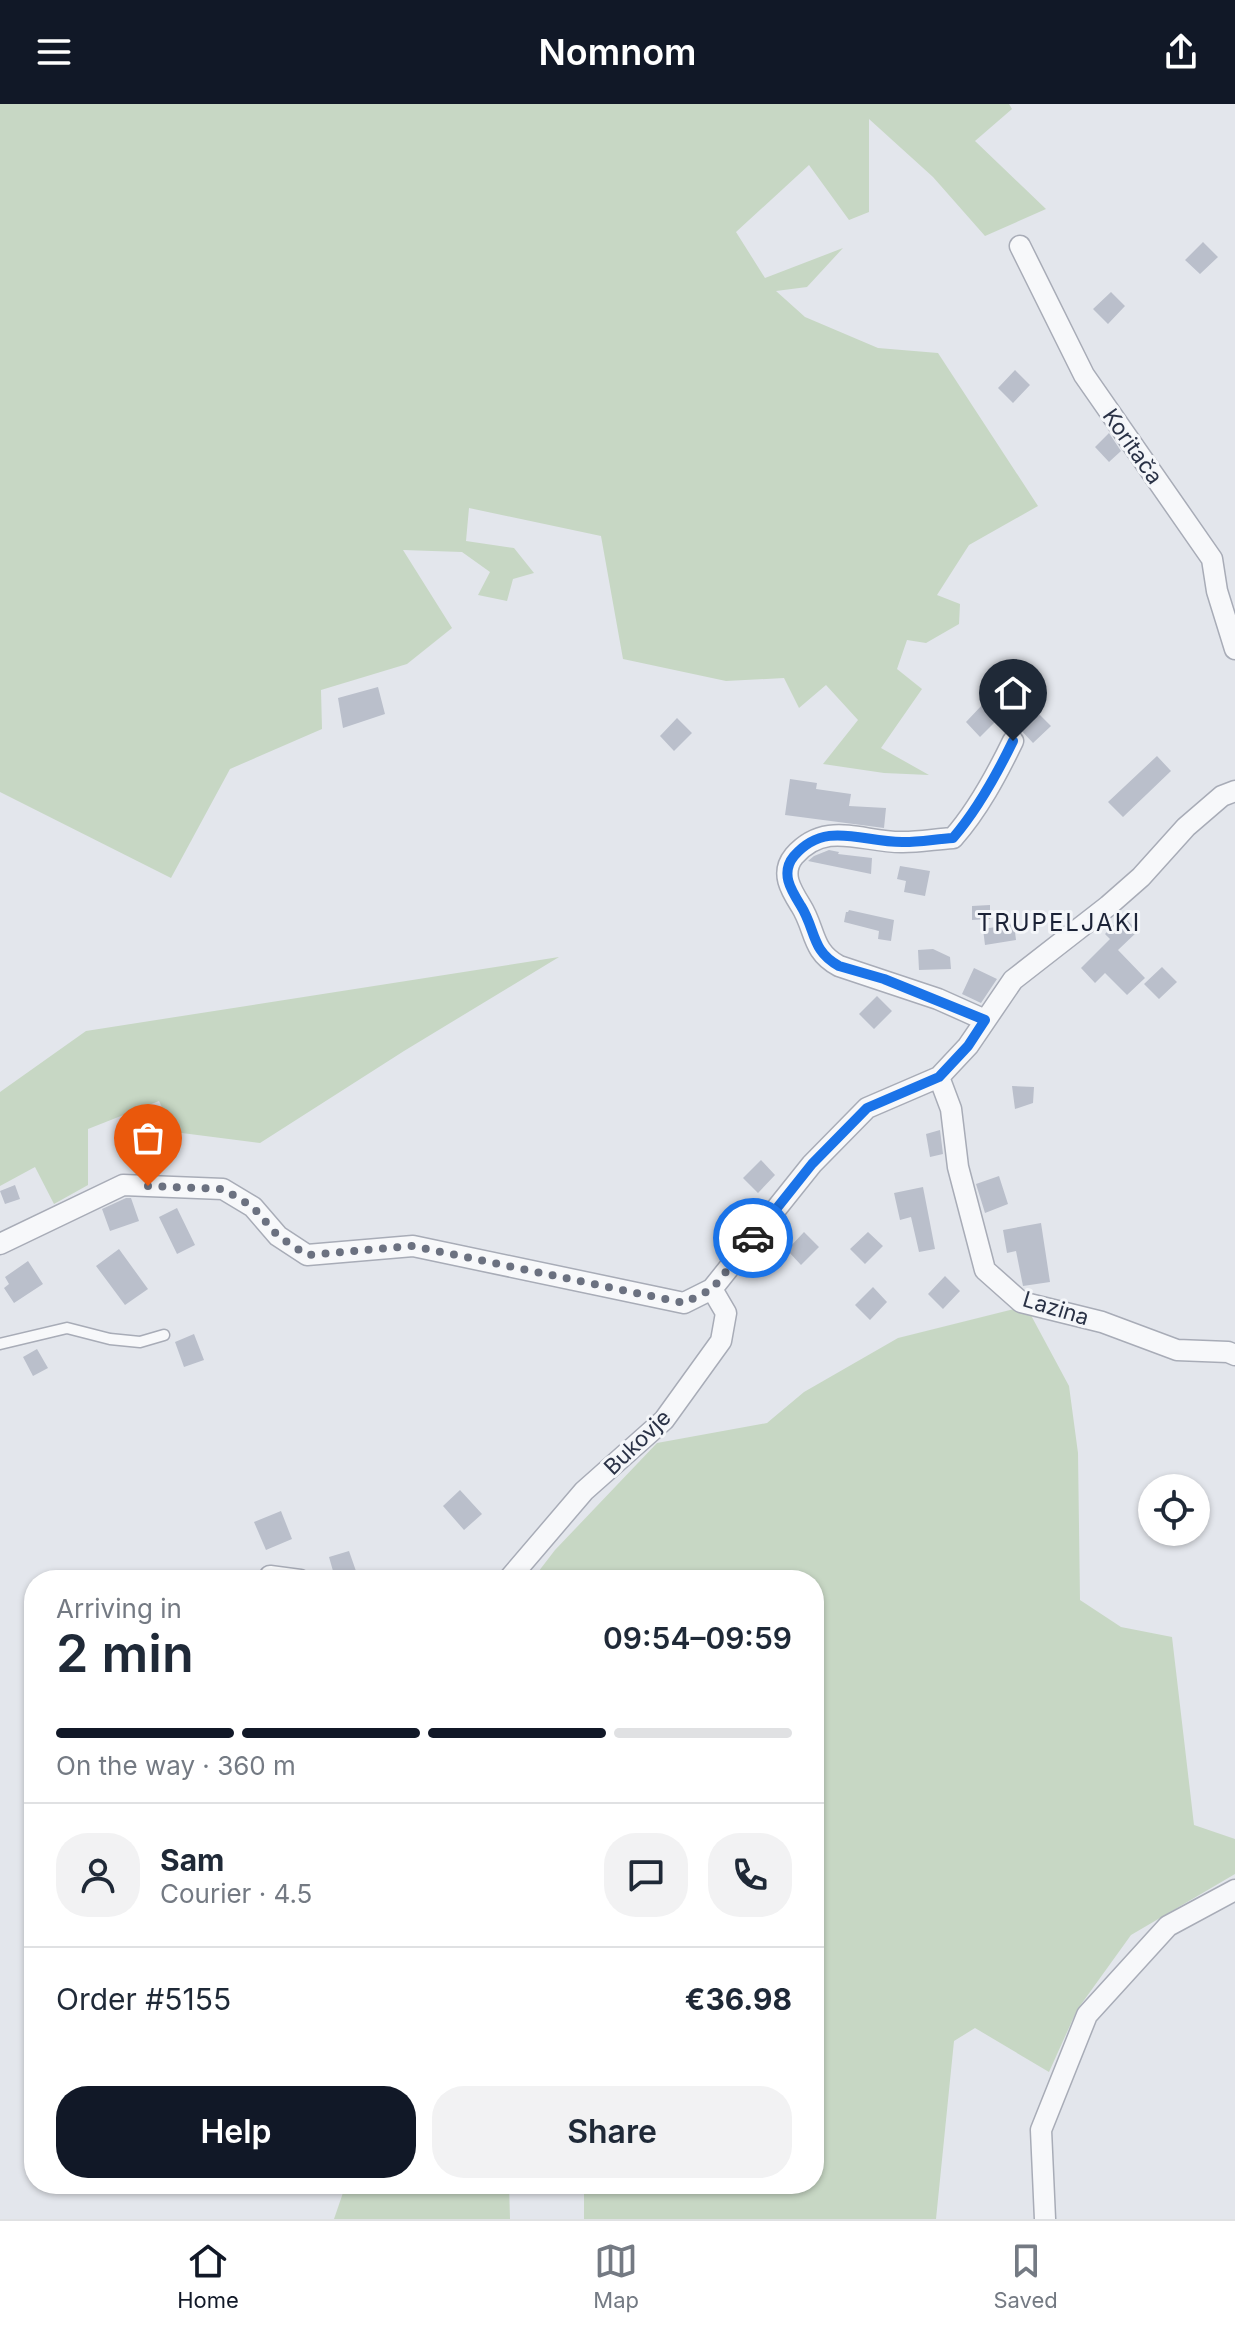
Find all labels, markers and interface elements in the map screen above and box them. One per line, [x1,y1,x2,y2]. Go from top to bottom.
icon: menu [32,30,76,74]
text: Nomnom [538,30,697,74]
icon: share [1159,30,1203,74]
street label: Koritača [1098,403,1168,489]
pin [979,659,1047,741]
icon: home [991,671,1035,715]
district label: TRUPELJAKI [977,908,1141,937]
pin [114,1104,182,1186]
icon: bag [126,1116,170,1160]
courier [713,1198,793,1278]
icon: car [731,1216,775,1260]
street label: Lazina [1020,1286,1092,1330]
street label: Bukovje [598,1404,676,1480]
map controls [1138,1474,1210,1546]
button: locate [1138,1474,1210,1546]
text: Arriving in [56,1593,182,1624]
text: 09:54–09:59 [603,1620,792,1656]
text: 2 min [56,1622,194,1685]
text: On the way · 360 m [56,1750,296,1781]
button: person [56,1833,140,1917]
button: chat [604,1833,688,1917]
button: phone [708,1833,792,1917]
text: Sam [160,1842,224,1878]
text: Courier · 4.5 [160,1878,312,1909]
text: Order #5155 [56,1981,231,2017]
text: €36.98 [685,1981,792,2017]
button: Help [56,2086,416,2178]
button: Share [432,2086,792,2178]
tab: Home [177,2239,239,2313]
tab: Map [593,2239,639,2313]
tab: Saved [993,2239,1058,2313]

